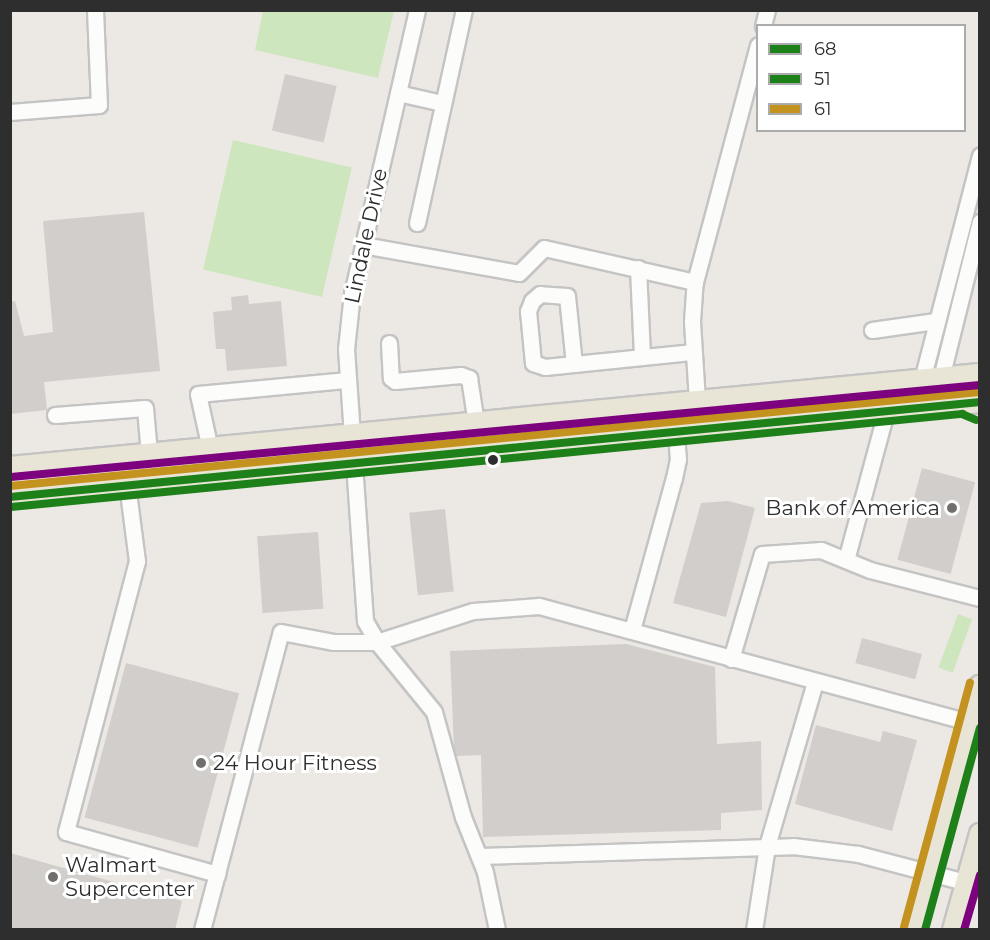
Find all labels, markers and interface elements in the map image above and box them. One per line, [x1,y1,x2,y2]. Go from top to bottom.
legend [756,24,966,132]
text: 68 [814,38,836,60]
text: 51 [814,68,831,90]
text: 61 [814,98,831,120]
street label: Lindale Drive [339,166,393,306]
unlabelled marker [487,454,499,466]
place label: Bank of America [766,495,940,521]
marker: Bank of America [945,501,959,515]
place label: 24 Hour Fitness [213,750,377,776]
marker: 24 Hour Fitness [194,756,208,770]
place label: Walmart Supercenter [65,852,195,902]
marker: Walmart Supercenter [46,870,60,884]

